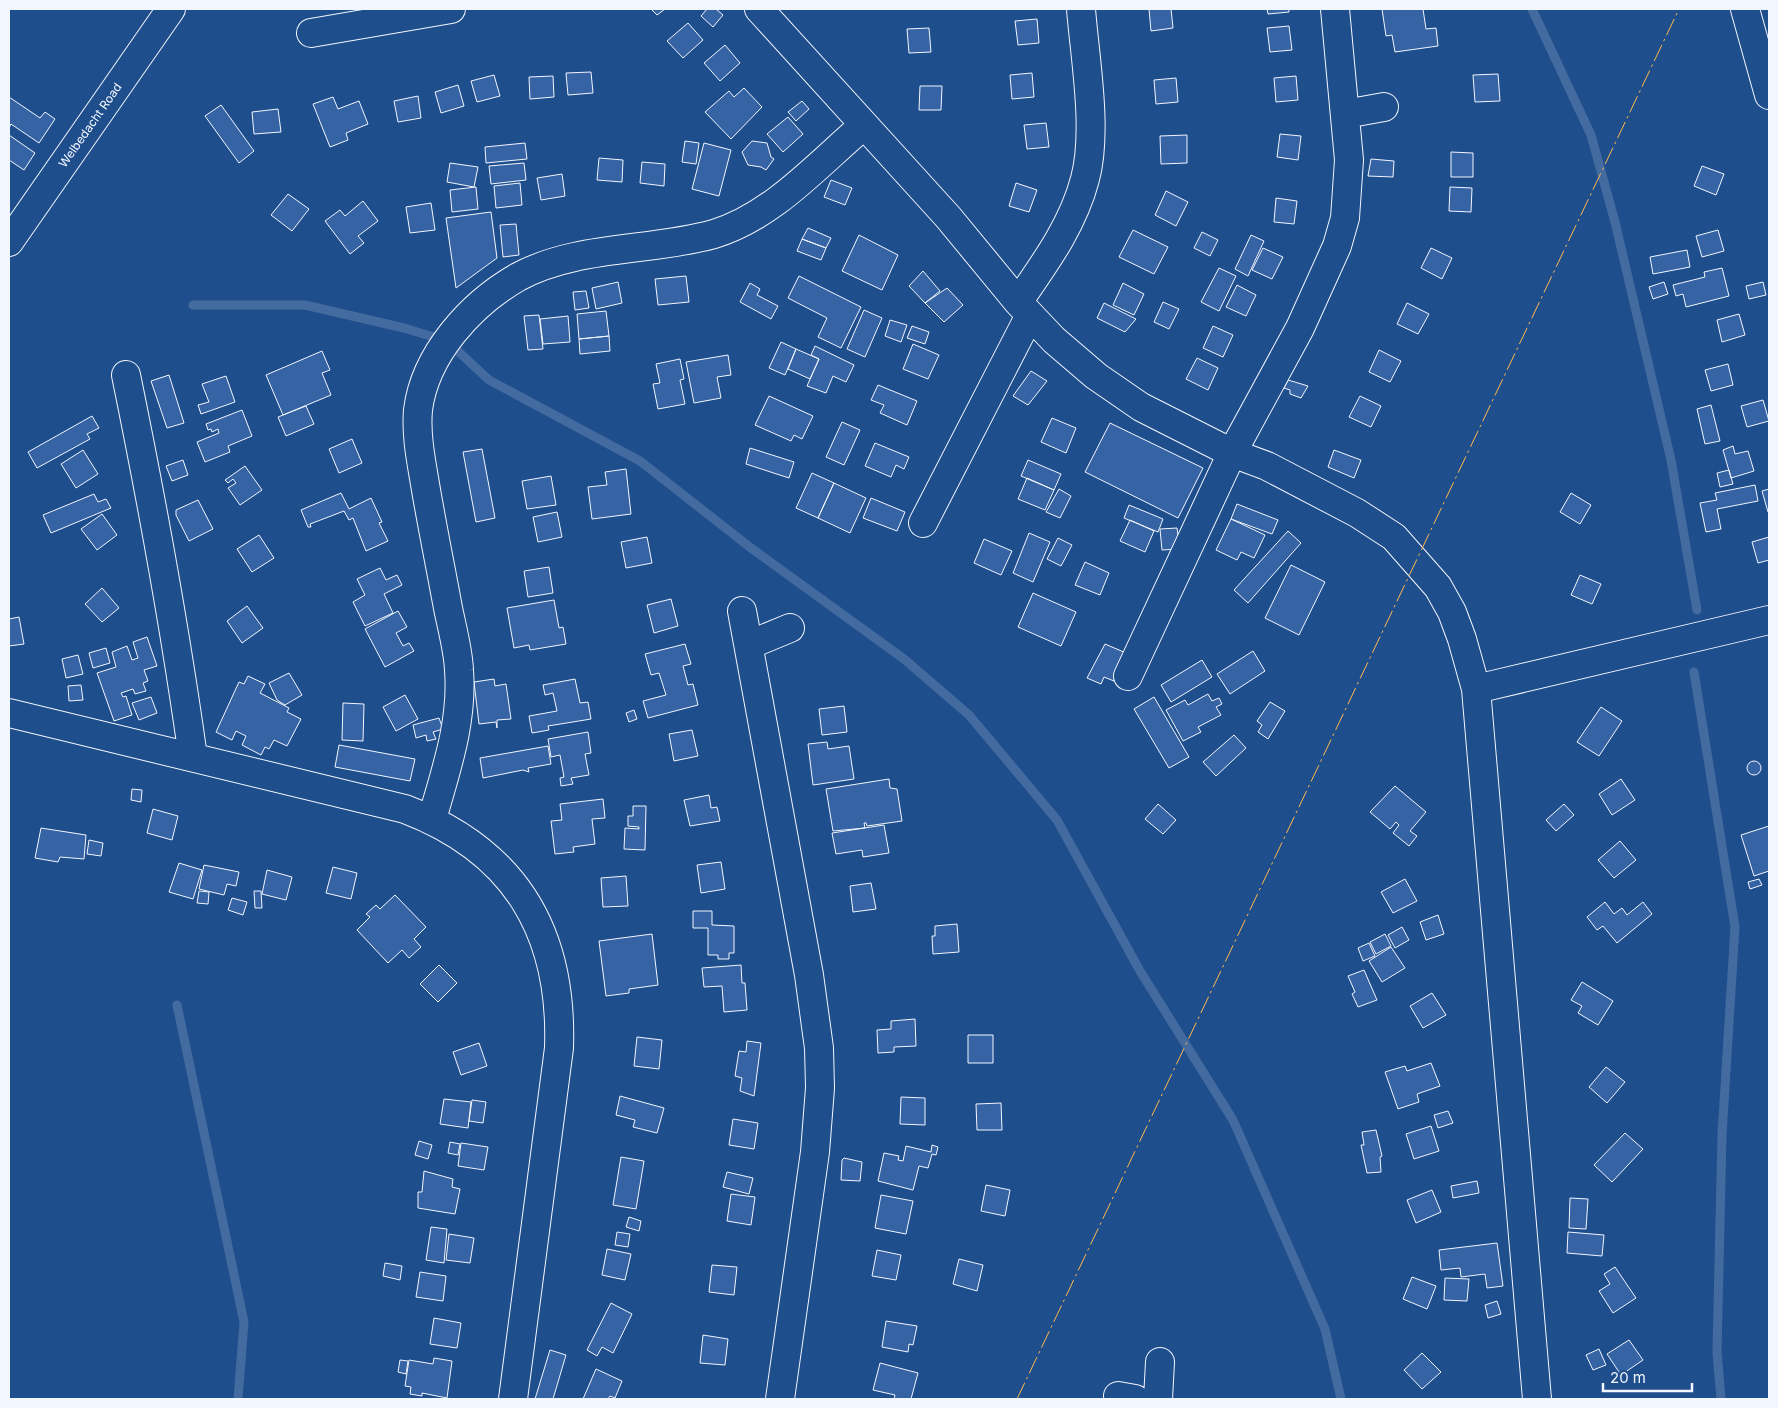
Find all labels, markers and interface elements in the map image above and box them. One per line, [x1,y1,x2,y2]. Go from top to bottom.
street label: Welbedacht Road [55,80,125,170]
scale bar [1603,1360,1692,1392]
text: 20 m [1610,1368,1646,1387]

